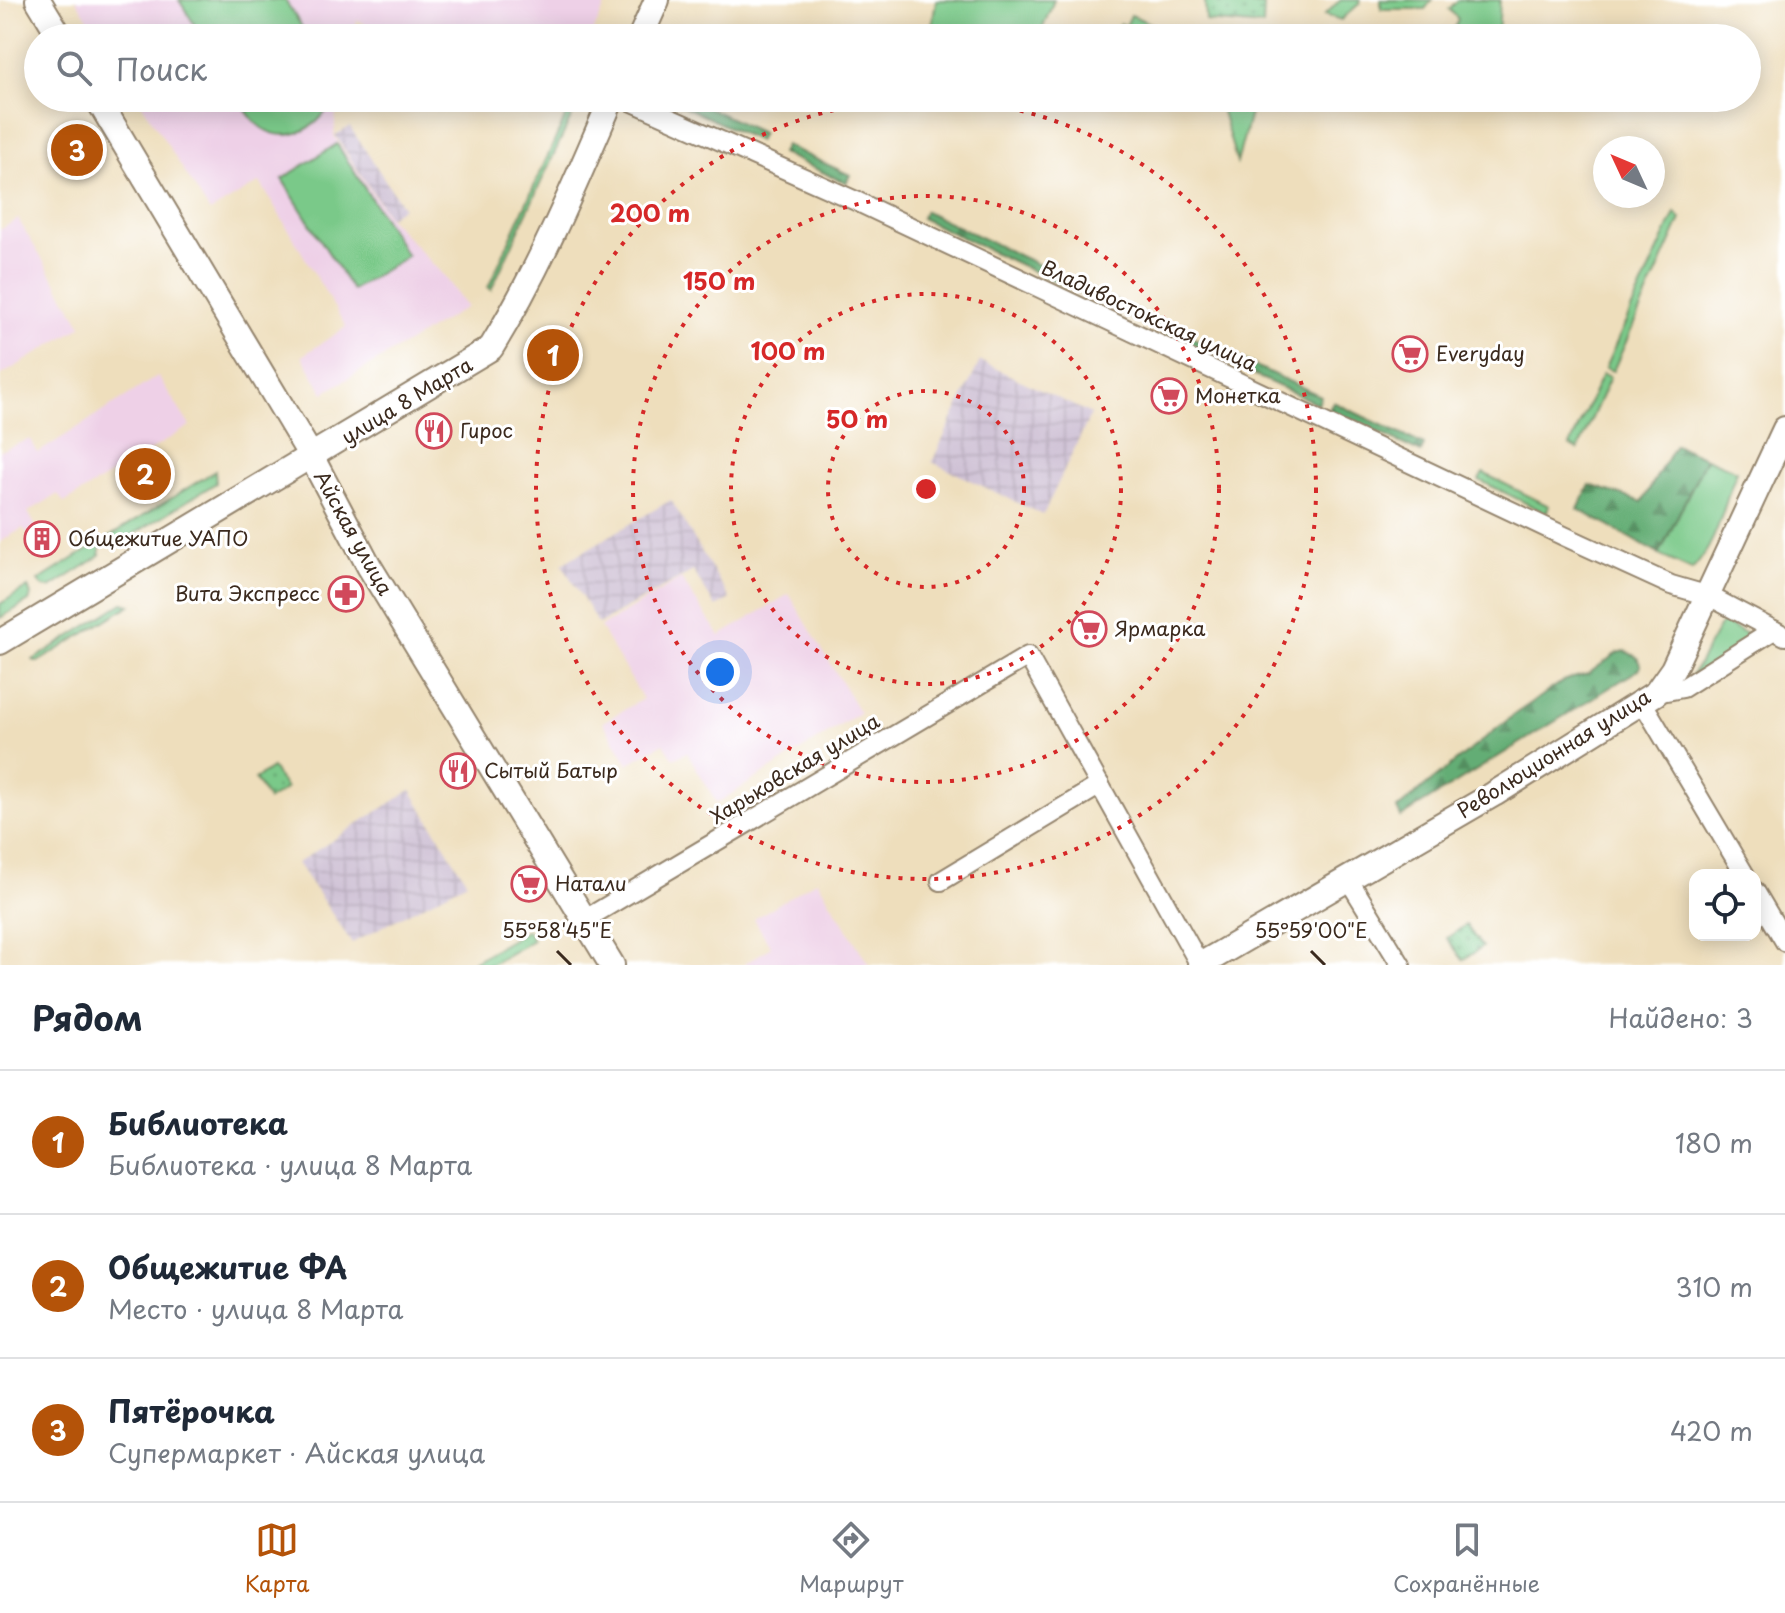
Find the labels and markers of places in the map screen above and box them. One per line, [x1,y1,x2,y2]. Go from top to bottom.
pin: 3 [51,120,103,180]
pin: 1 [527,325,579,385]
supermarket icon: Everyday [1391,335,1429,373]
place label: Everyday [1436,338,1525,368]
supermarket icon: Монетка [1150,377,1188,415]
place label: Монетка [1195,380,1281,410]
restaurant icon: Гирос [415,412,453,450]
place label: Гирос [460,415,513,445]
pin: 2 [119,444,171,504]
centre of rings [912,475,940,503]
building icon: Общежитие УАПО [23,520,61,558]
place label: Общежитие УАПО [68,523,249,553]
pharmacy icon: Вита Экспресс [327,575,365,613]
place label: Вита Экспресс [175,578,320,608]
supermarket icon: Ярмарка [1070,610,1108,648]
place label: Ярмарка [1115,613,1206,643]
restaurant icon: Сытый Батыр [439,752,477,790]
place label: Сытый Батыр [484,755,618,785]
supermarket icon: Натали [510,865,548,903]
place label: Натали [555,868,627,898]

